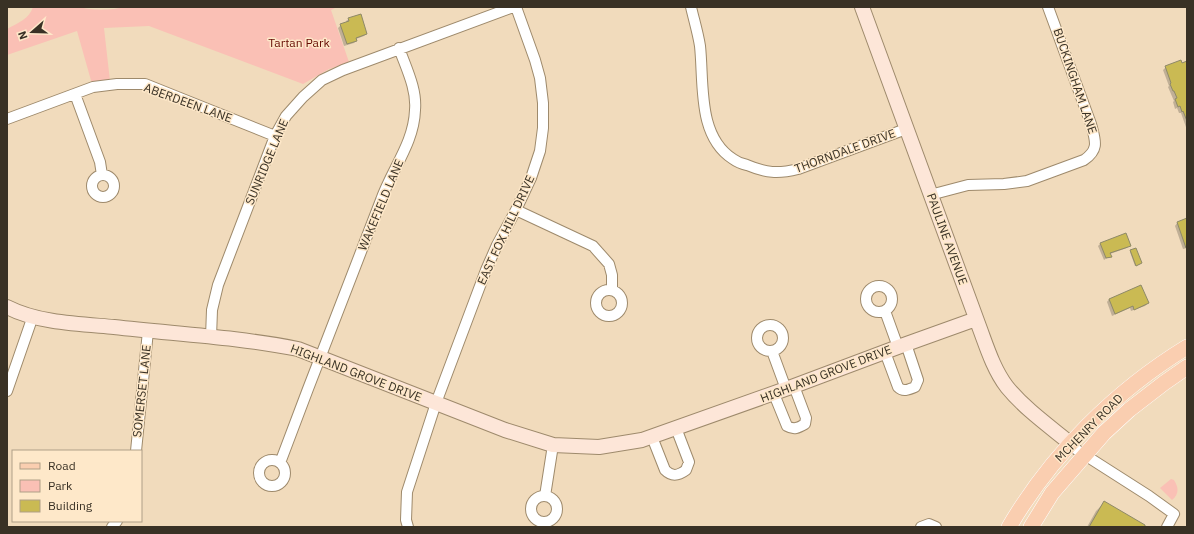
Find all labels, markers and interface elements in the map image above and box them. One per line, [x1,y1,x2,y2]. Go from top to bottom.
north arrow [12,12,52,52]
street label: BUCKINGHAM LANE [1050,26,1101,136]
text: N [15,29,31,42]
park label: Tartan Park [268,35,330,50]
street label: ABERDEEN LANE [142,80,234,125]
street label: SUNRIDGE LANE [242,117,291,207]
street label: THORNDALE DRIVE [792,125,897,176]
street label: WAKEFIELD LANE [355,157,407,253]
street label: EAST FOX HILL DRIVE [474,173,538,287]
street label: PAULINE AVENUE [924,191,971,287]
street label: HIGHLAND GROVE DRIVE [288,341,424,405]
street label: HIGHLAND GROVE DRIVE [758,342,894,406]
street label: SOMERSET LANE [129,344,154,438]
street label: MCHENRY ROAD [1052,391,1126,465]
legend [12,450,142,522]
text: Road [48,458,76,473]
text: Park [48,478,73,493]
text: Building [48,498,93,513]

